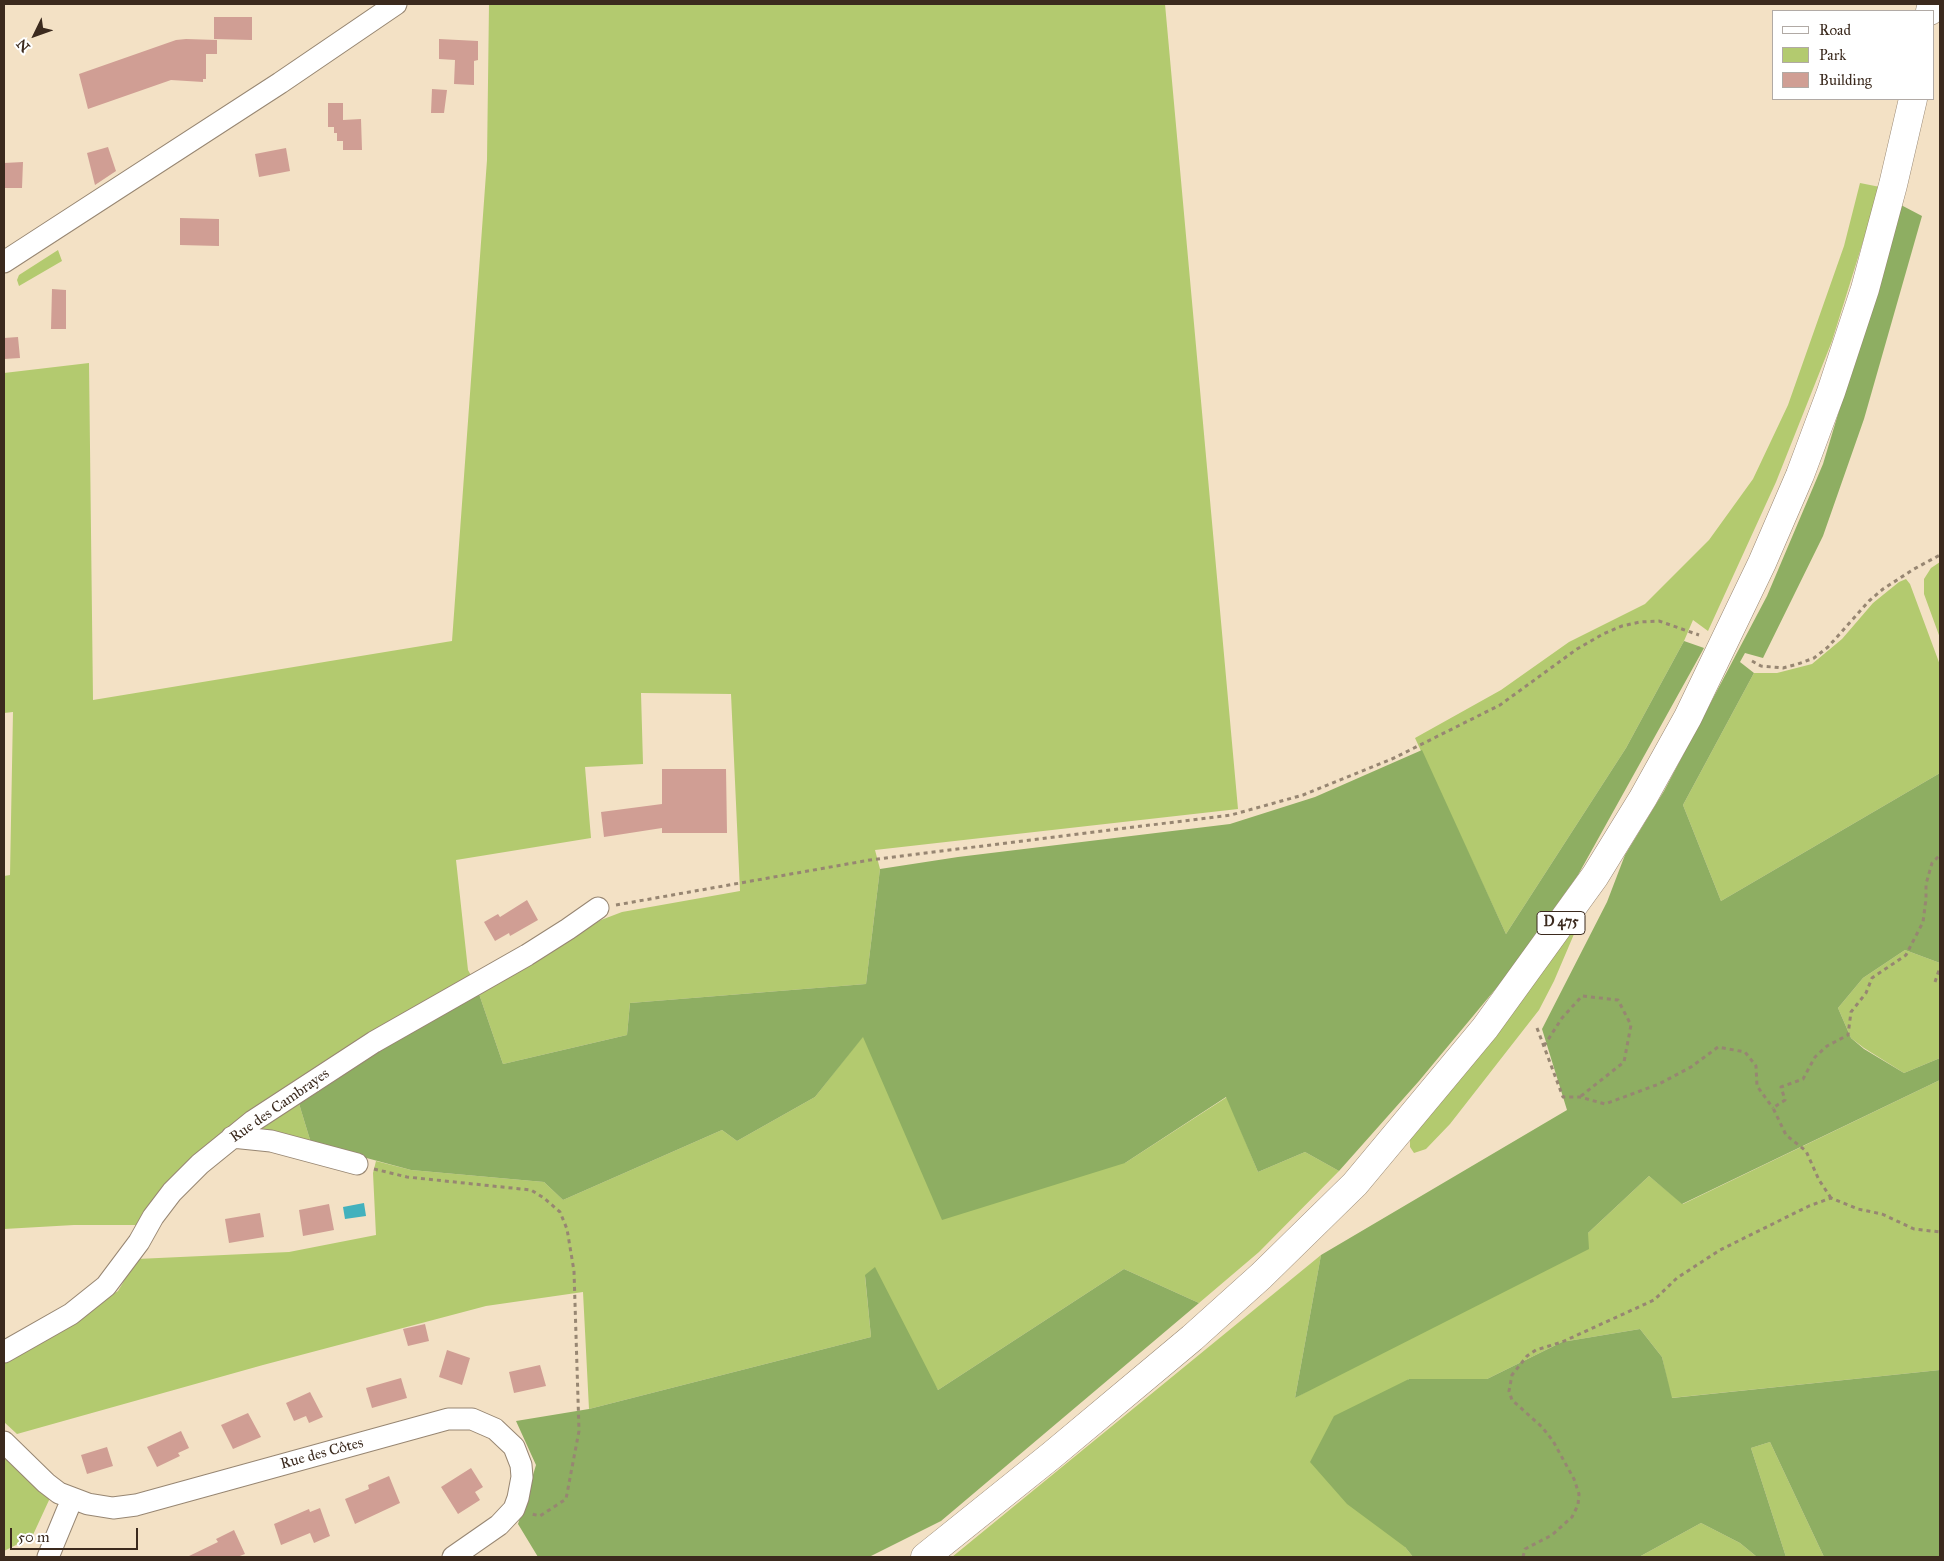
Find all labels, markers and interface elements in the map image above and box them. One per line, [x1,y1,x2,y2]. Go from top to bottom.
north arrow [10,10,60,60]
legend [1772,10,1934,100]
text: Road [1819,21,1851,39]
text: N [13,35,34,55]
text: Park [1819,46,1846,64]
text: Building [1819,71,1872,89]
road number: D 475 [1537,911,1585,934]
street label: Rue des Cambrayes [227,1065,333,1147]
street label: Rue des Côtes [278,1434,366,1474]
scale bar [12,1518,140,1550]
text: 50 m [18,1528,50,1546]

